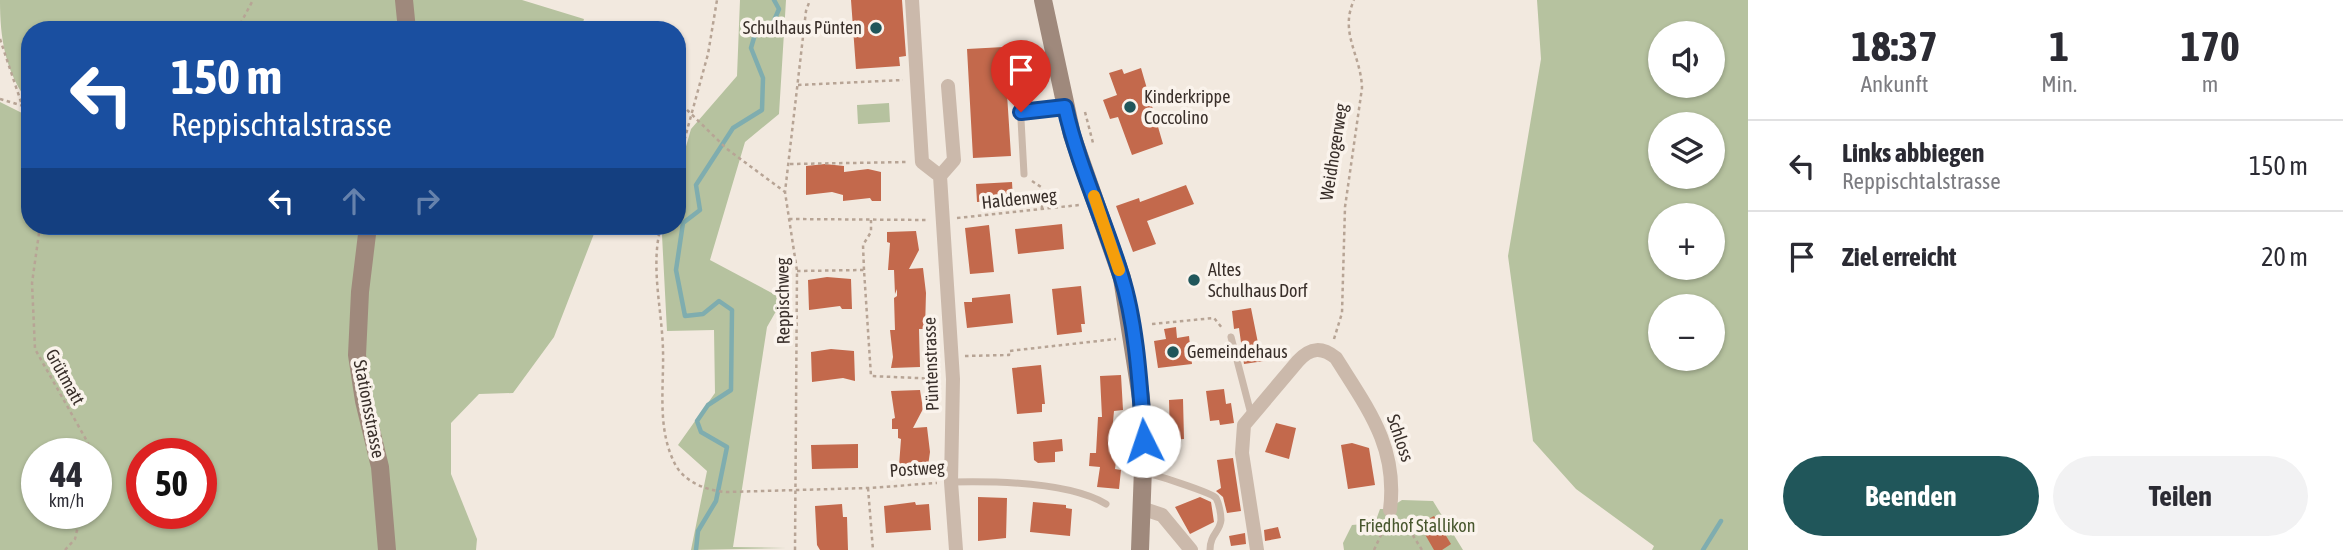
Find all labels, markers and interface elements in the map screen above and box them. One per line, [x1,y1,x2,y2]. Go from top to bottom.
place label: Schulhaus Pünten [743,17,862,38]
marker: Schulhaus Pünten [868,20,884,36]
map controls [1648,21,1725,371]
button: sound [1648,21,1725,98]
text: 18:37 [1851,22,1938,70]
text: 1 [2049,22,2069,70]
text: 170 [2180,22,2240,70]
pin [991,40,1051,112]
text: 150 m [171,48,282,104]
icon: left [56,49,147,140]
icon: arrive [1002,51,1040,89]
text: Ankunft [1861,71,1928,97]
text: Min. [2041,71,2077,97]
text: m [2202,71,2218,97]
place label: Kinderkrippe Coccolino [1144,86,1230,128]
marker: Kinderkrippe Coccolino [1122,99,1138,115]
street label: Weidhogerweg [1315,102,1352,202]
text: Reppischtalstrasse [171,106,392,143]
button: layers [1648,112,1725,189]
text: Links abbiegen [1842,138,1984,168]
icon: left [1783,147,1821,185]
text: 150 m [2249,151,2308,181]
text: Reppischtalstrasse [1842,168,2001,194]
icon: left [262,182,300,220]
icon: ahead [335,182,373,220]
icon: right [408,182,446,220]
street label: Haldenweg [980,184,1058,213]
button: + [1648,203,1725,280]
icon: arrive [1783,238,1821,276]
text: Ziel erreicht [1842,242,1957,272]
text: 20 m [2261,242,2308,272]
street label: Reppischweg [771,257,794,344]
place label: Altes Schulhaus Dorf [1208,259,1308,301]
marker: Altes Schulhaus Dorf [1186,272,1202,288]
button: − [1648,294,1725,371]
street label: Püntenstrasse [918,317,943,411]
place label: Gemeindehaus [1187,341,1288,362]
marker: Gemeindehaus [1165,344,1181,360]
street label: Grütmatt [42,345,89,408]
street label: Stationsstrasse [350,358,389,460]
position arrow [1107,404,1181,478]
street label: Schloss [1383,411,1418,464]
speed limit sign: 50 [126,438,217,529]
text: 44 [50,454,83,494]
street label: Postweg [889,456,945,481]
button: Beenden [1783,456,2039,536]
button: Teilen [2053,456,2308,536]
text: km/h [49,490,84,511]
park label: Friedhof Stallikon [1358,515,1476,536]

